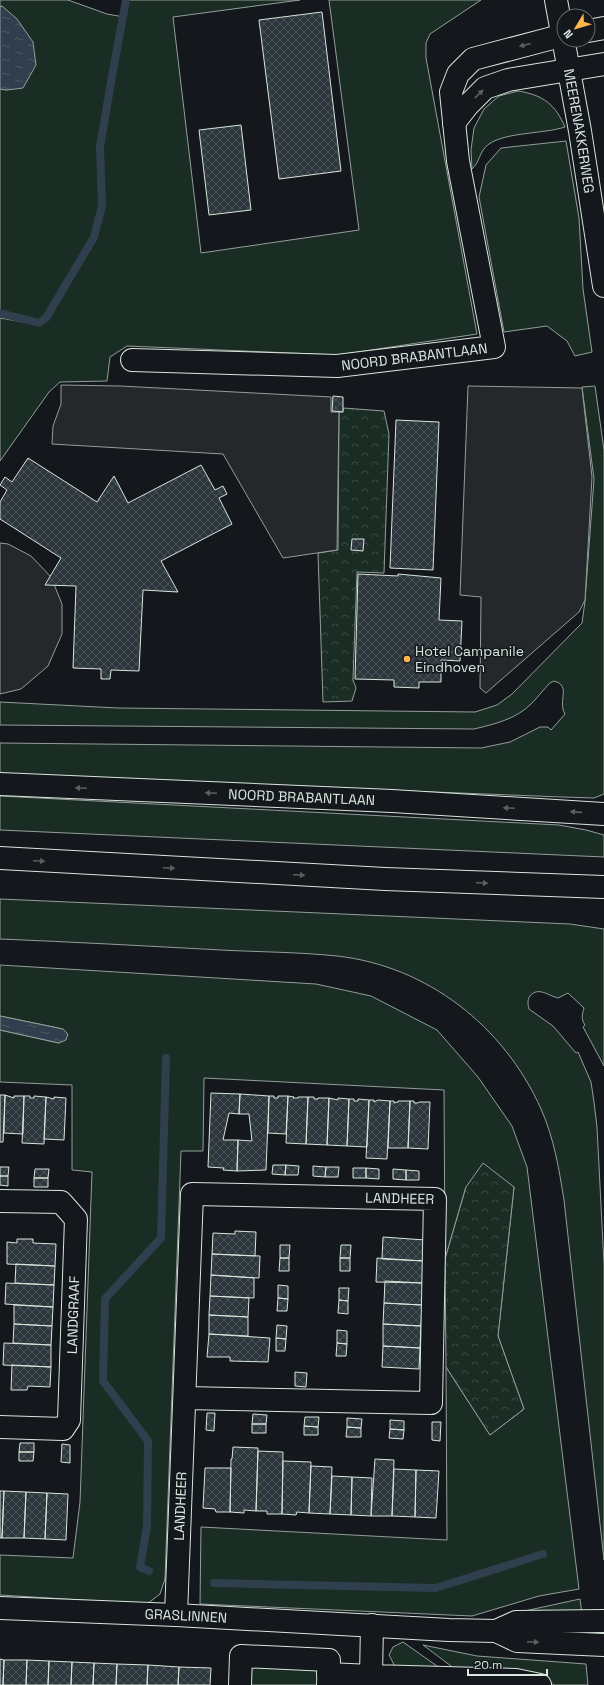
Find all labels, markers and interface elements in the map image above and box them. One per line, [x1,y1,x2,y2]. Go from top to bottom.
north arrow [556,8,596,48]
text: N [560,27,576,41]
one-way arrow [519,42,532,48]
street label: MEERENAKKERWEG [560,67,599,194]
one-way arrow [474,89,484,99]
street label: NOORD BRABANTLAAN [340,339,488,374]
place label: Hotel Campanile Eindhoven [415,642,524,676]
marker: Hotel Campanile Eindhoven [402,654,412,664]
one-way arrow [75,784,87,791]
street label: NOORD BRABANTLAAN [228,785,375,809]
one-way arrow [204,790,217,796]
one-way arrow [502,805,515,811]
one-way arrow [570,809,582,816]
one-way arrow [33,857,45,864]
one-way arrow [163,864,175,871]
one-way arrow [293,871,305,878]
one-way arrow [476,880,489,886]
street label: LANDHEER [365,1189,434,1208]
street label: LANDGRAAF [63,1275,83,1354]
street label: LANDHEER [170,1471,190,1541]
street label: GRASLINNEN [144,1605,227,1627]
one-way arrow [527,1638,539,1645]
scale bar [468,1651,547,1677]
text: 20 m [474,1657,502,1673]

